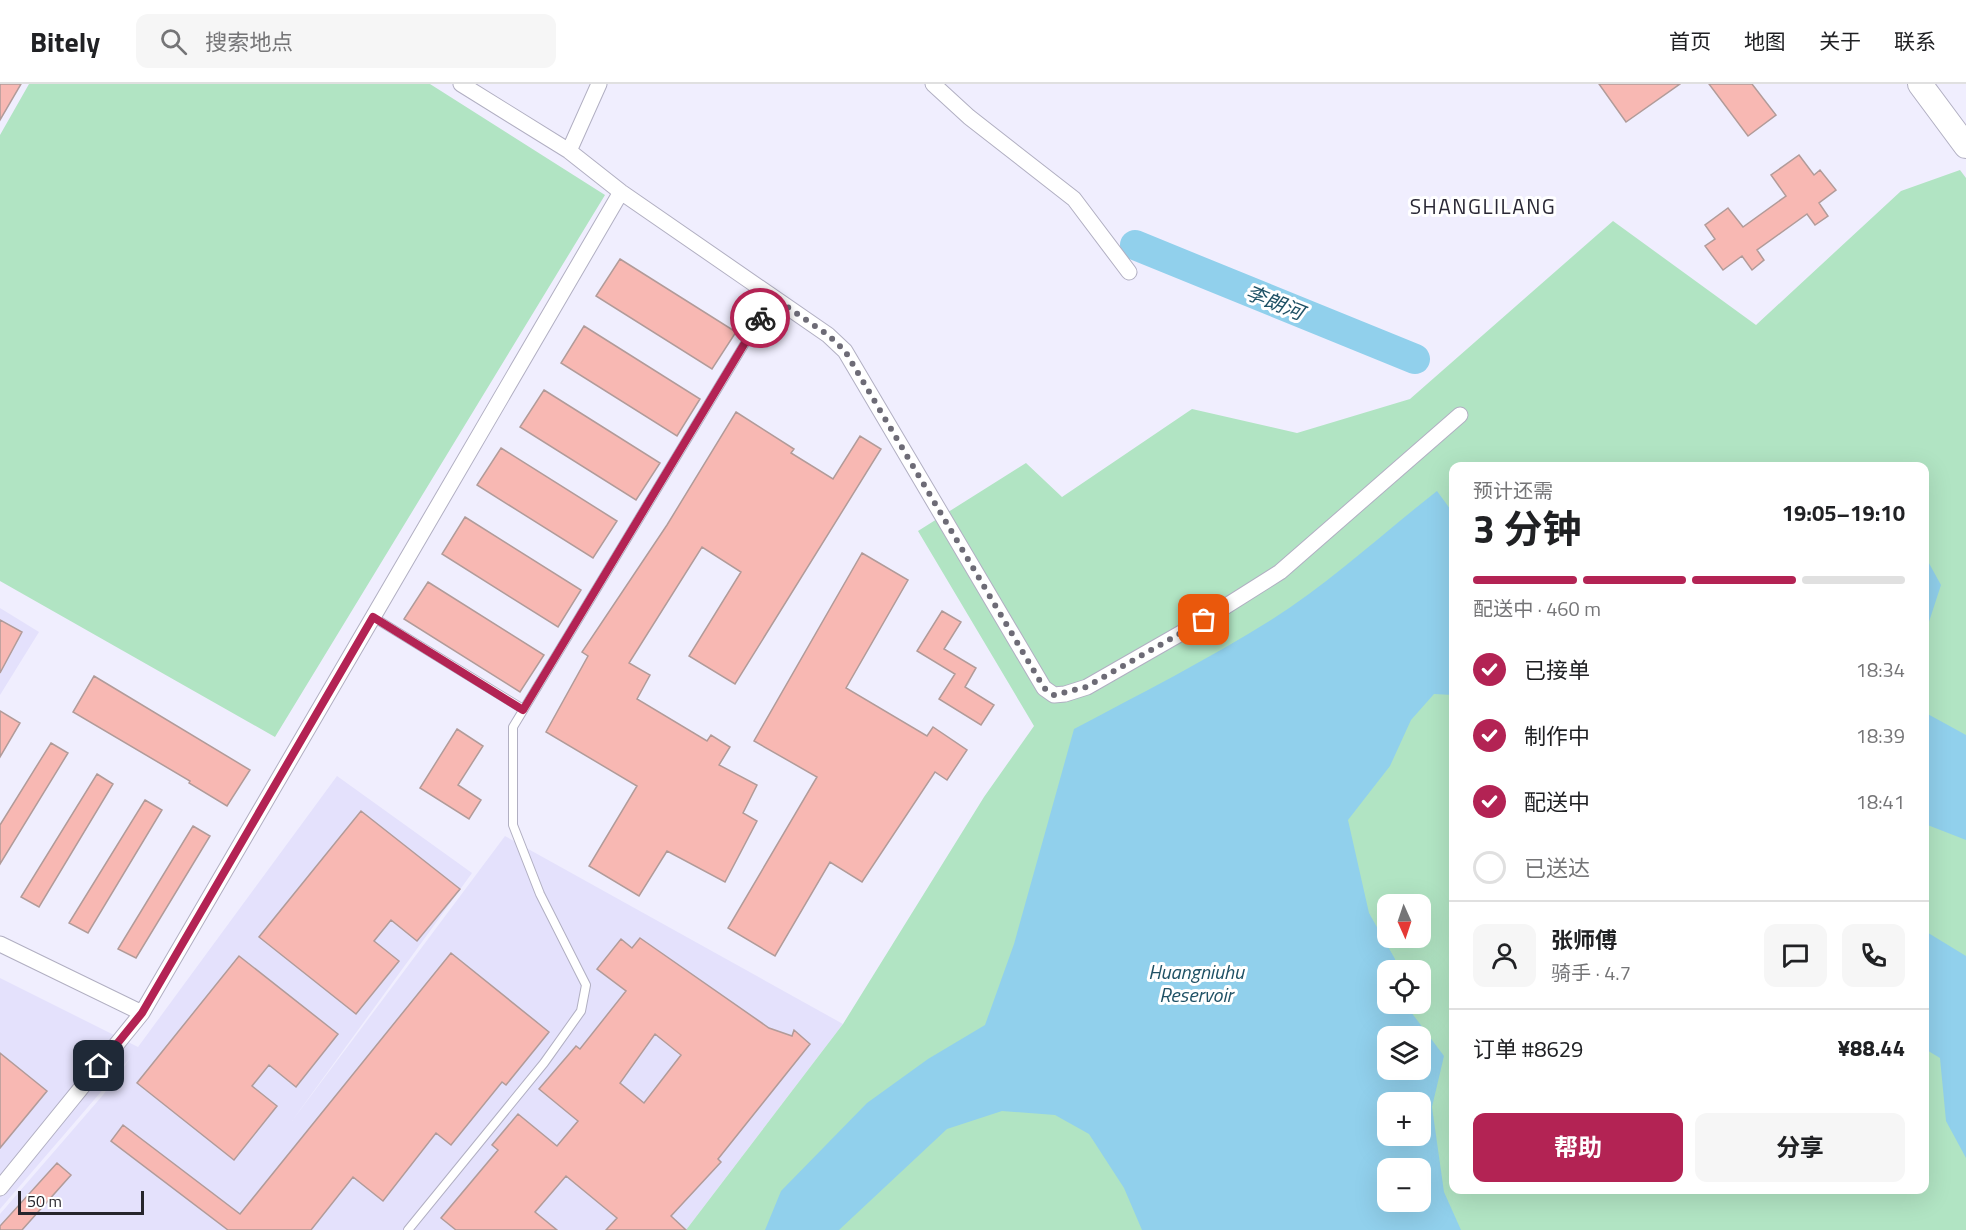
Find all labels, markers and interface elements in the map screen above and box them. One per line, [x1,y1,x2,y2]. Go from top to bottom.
search box [136,14,556,68]
text: Bitely [30,20,100,63]
icon: search [157,25,190,58]
text: 搜索地点 [205,25,293,59]
text: 首页 [1669,25,1711,57]
text: 地图 [1744,25,1786,57]
text: 关于 [1819,25,1861,57]
text: 联系 [1894,25,1936,57]
district label: SHANGLILANG [1410,190,1556,222]
water label: 李朗河 [1241,276,1312,329]
courier [730,288,790,348]
icon: bike [744,302,777,335]
text: 预计还需 [1473,475,1553,506]
text: 19:05–19:10 [1782,496,1905,530]
text: 3 分钟 [1473,499,1581,558]
text: 配送中 · 460 m [1473,593,1601,624]
pin [1178,594,1229,645]
icon: bag [1187,603,1220,636]
icon: check [1473,653,1506,686]
text: 已接单 [1524,653,1590,687]
text: 18:34 [1856,654,1905,685]
icon: check [1473,719,1506,752]
text: 制作中 [1524,719,1590,753]
text: 18:39 [1856,720,1905,751]
icon: check [1473,785,1506,818]
text: 配送中 [1524,785,1590,819]
text: 18:41 [1856,786,1905,817]
text: 已送达 [1524,851,1590,885]
north arrow [1377,894,1431,948]
map controls [1377,894,1431,1212]
text: 张师傅 [1551,923,1617,957]
button: person [1473,924,1536,987]
button: chat [1764,924,1827,987]
button: phone [1842,924,1905,987]
water label: Huangniuhu Reservoir [1148,956,1245,1010]
text: 骑手 · 4.7 [1551,957,1631,988]
button: locate [1377,960,1431,1014]
button: layers [1377,1026,1431,1080]
text: ¥88.44 [1838,1031,1905,1065]
text: 订单 #8629 [1473,1032,1583,1066]
pin [73,1040,124,1091]
icon: home [82,1049,115,1082]
button: + [1377,1092,1431,1146]
button: 帮助 [1473,1113,1683,1182]
button: 分享 [1695,1113,1905,1182]
button: − [1377,1158,1431,1212]
scale bar [18,1188,144,1216]
text: 50 m [27,1189,62,1213]

